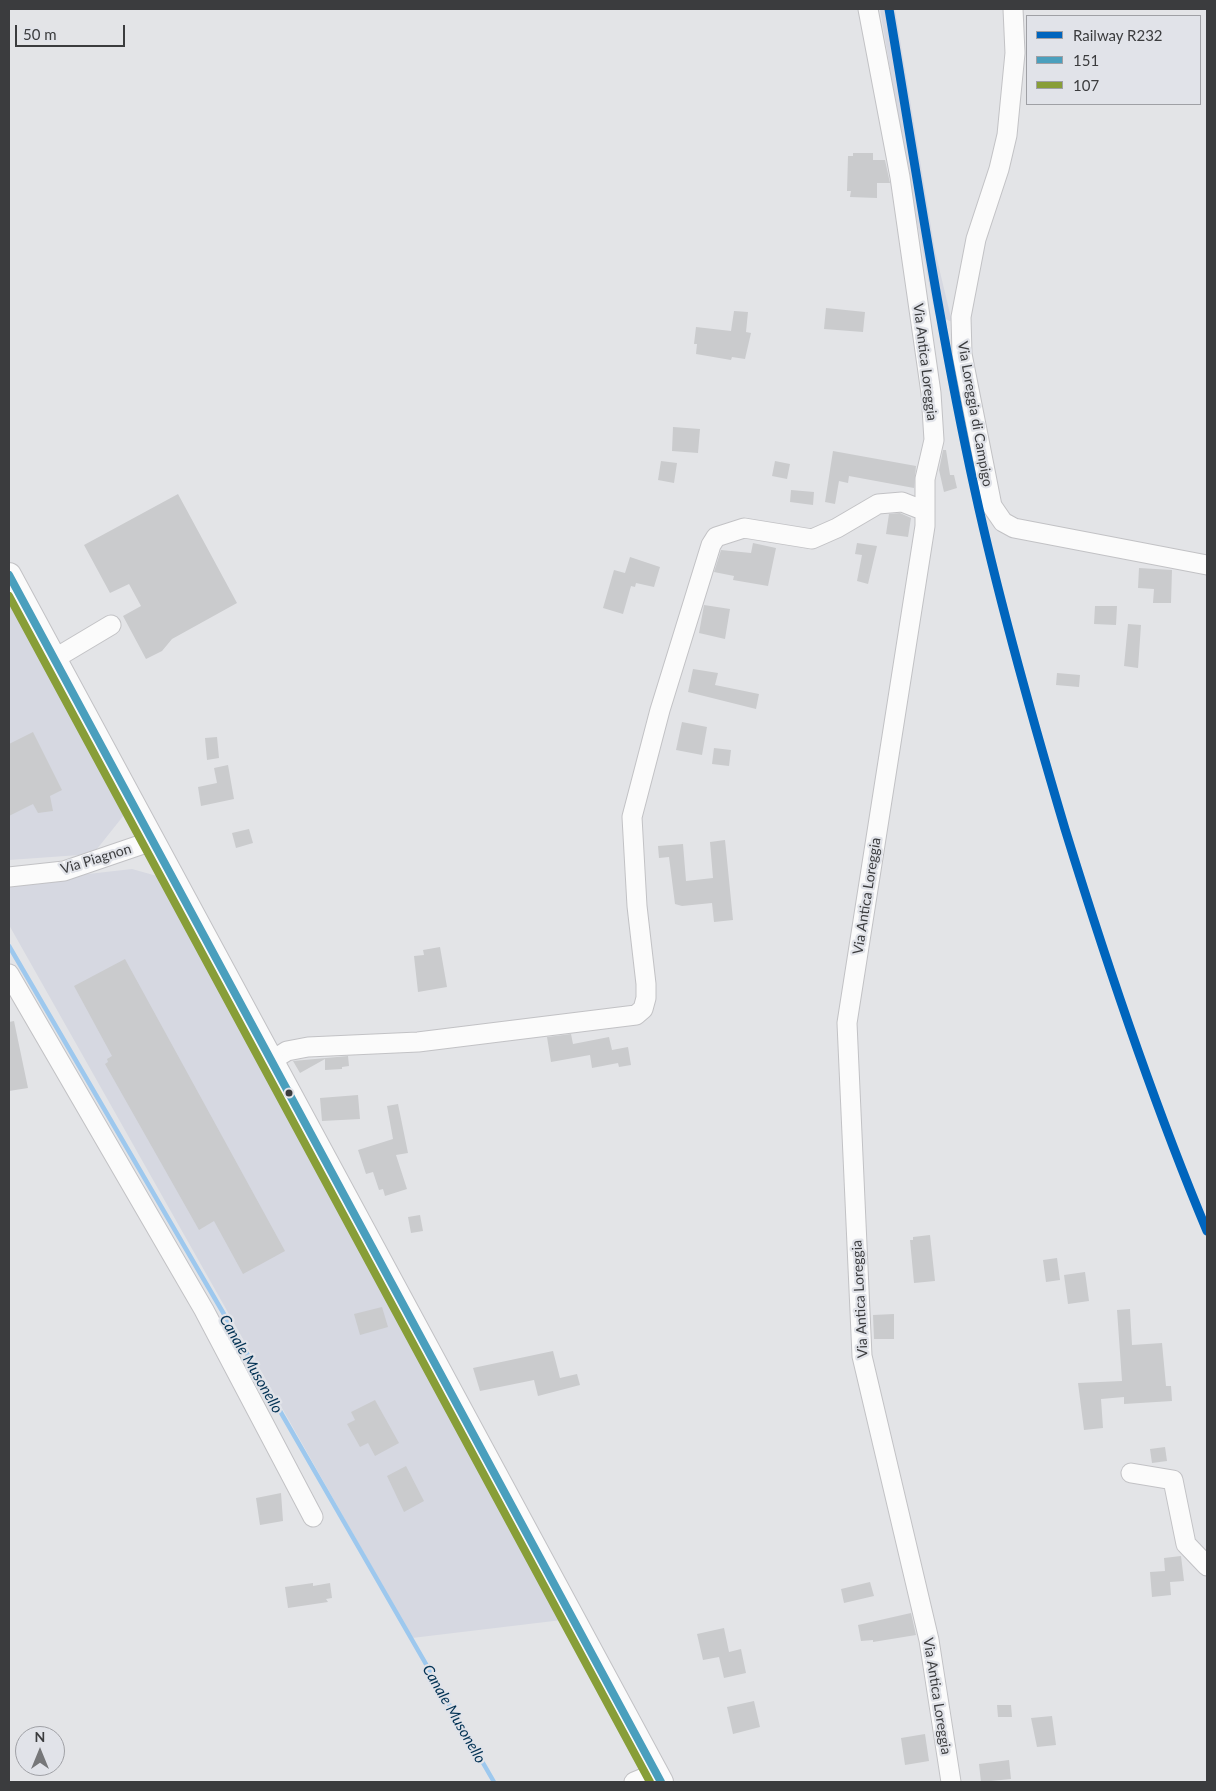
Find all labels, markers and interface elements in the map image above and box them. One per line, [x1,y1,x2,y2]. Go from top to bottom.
scale bar [18,15,128,47]
legend [1026,15,1201,105]
text: 50 m [23,25,57,43]
text: Railway R232 [1073,26,1163,44]
text: 151 [1073,51,1099,69]
text: 107 [1073,76,1099,94]
street label: Via Antica Loreggia [909,302,941,422]
street label: Via Loreggia di Campigo [954,340,996,488]
street label: Via Antica Loreggia [849,836,885,956]
street label: Via Piagnon [59,840,133,878]
unlabelled marker [284,1088,294,1098]
street label: Via Antica Loreggia [849,1240,871,1358]
water label: Canale Musonello [216,1312,286,1416]
street label: Via Antica Loreggia [919,1636,955,1756]
water label: Canale Musonello [419,1662,489,1766]
north arrow [15,1726,65,1776]
text: N [35,1728,45,1745]

